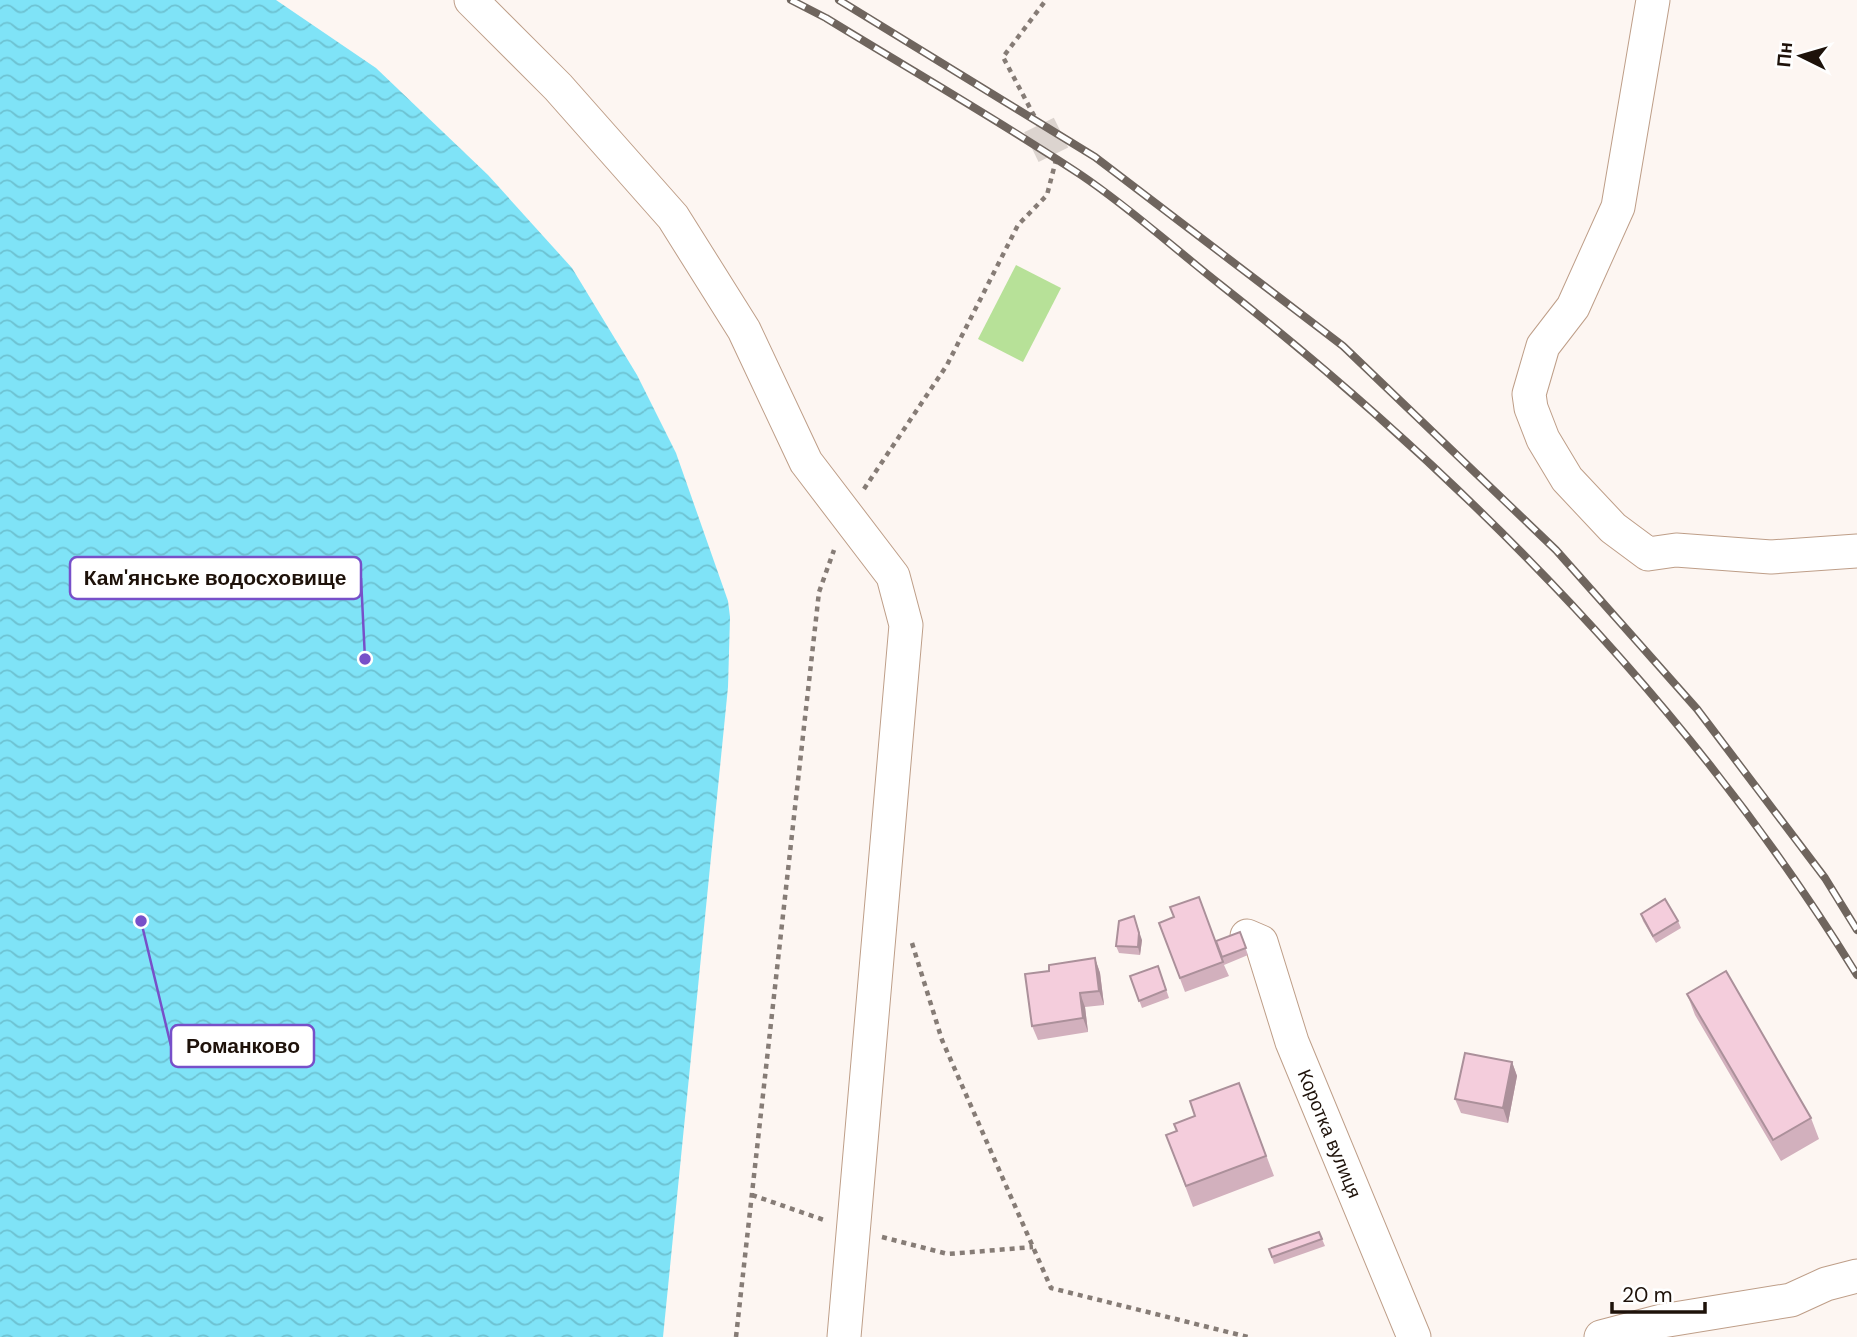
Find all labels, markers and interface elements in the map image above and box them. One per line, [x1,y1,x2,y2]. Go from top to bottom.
north arrow [1766,21,1836,91]
text: Пн [1771,41,1798,68]
callout: Кам'янське водосховище [70,557,361,599]
text: Кам'янське водосховище [84,564,346,592]
callout: Романково [171,1025,314,1067]
text: Романково [186,1032,300,1060]
street label: Коротка вулиця [1292,1065,1368,1202]
scale bar [1612,1270,1705,1314]
text: 20 m [1622,1281,1673,1309]

